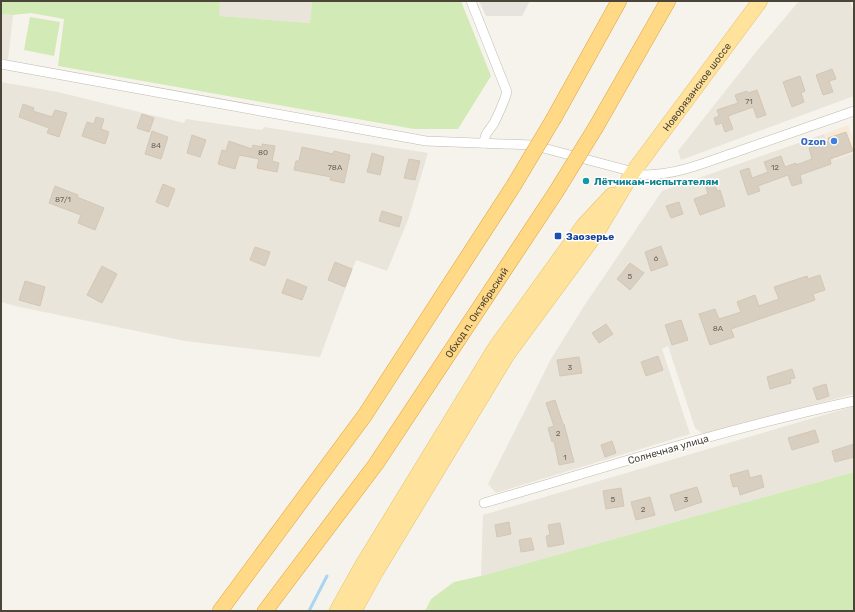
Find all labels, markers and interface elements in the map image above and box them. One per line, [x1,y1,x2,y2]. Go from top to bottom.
street label: Новорязанское шоссе [660,40,734,134]
house number: 71 [745,97,753,106]
place label: Ozon [801,136,826,148]
marker: Ozon [829,136,839,146]
house number: 84 [151,141,161,150]
house number: 80 [258,148,268,157]
house number: 78А [328,163,343,172]
house number: 12 [771,163,779,172]
marker: Лётчикам-испытателям [581,176,591,186]
place label: Лётчикам-испытателям [594,176,719,188]
house number: 87/1 [55,195,71,204]
marker: Заозерье [553,231,563,241]
place label: Заозерье [566,231,614,243]
house number: 6 [654,254,659,263]
street label: Обход п. Октябрьский [443,266,511,360]
house number: 5 [628,272,633,281]
house number: 8А [713,324,724,333]
house number: 3 [568,363,573,372]
house number: 2 [556,429,561,438]
street label: Солнечная улица [626,433,710,467]
house number: 1 [563,453,567,462]
house number: 5 [611,495,616,504]
house number: 3 [684,495,689,504]
house number: 2 [641,505,646,514]

